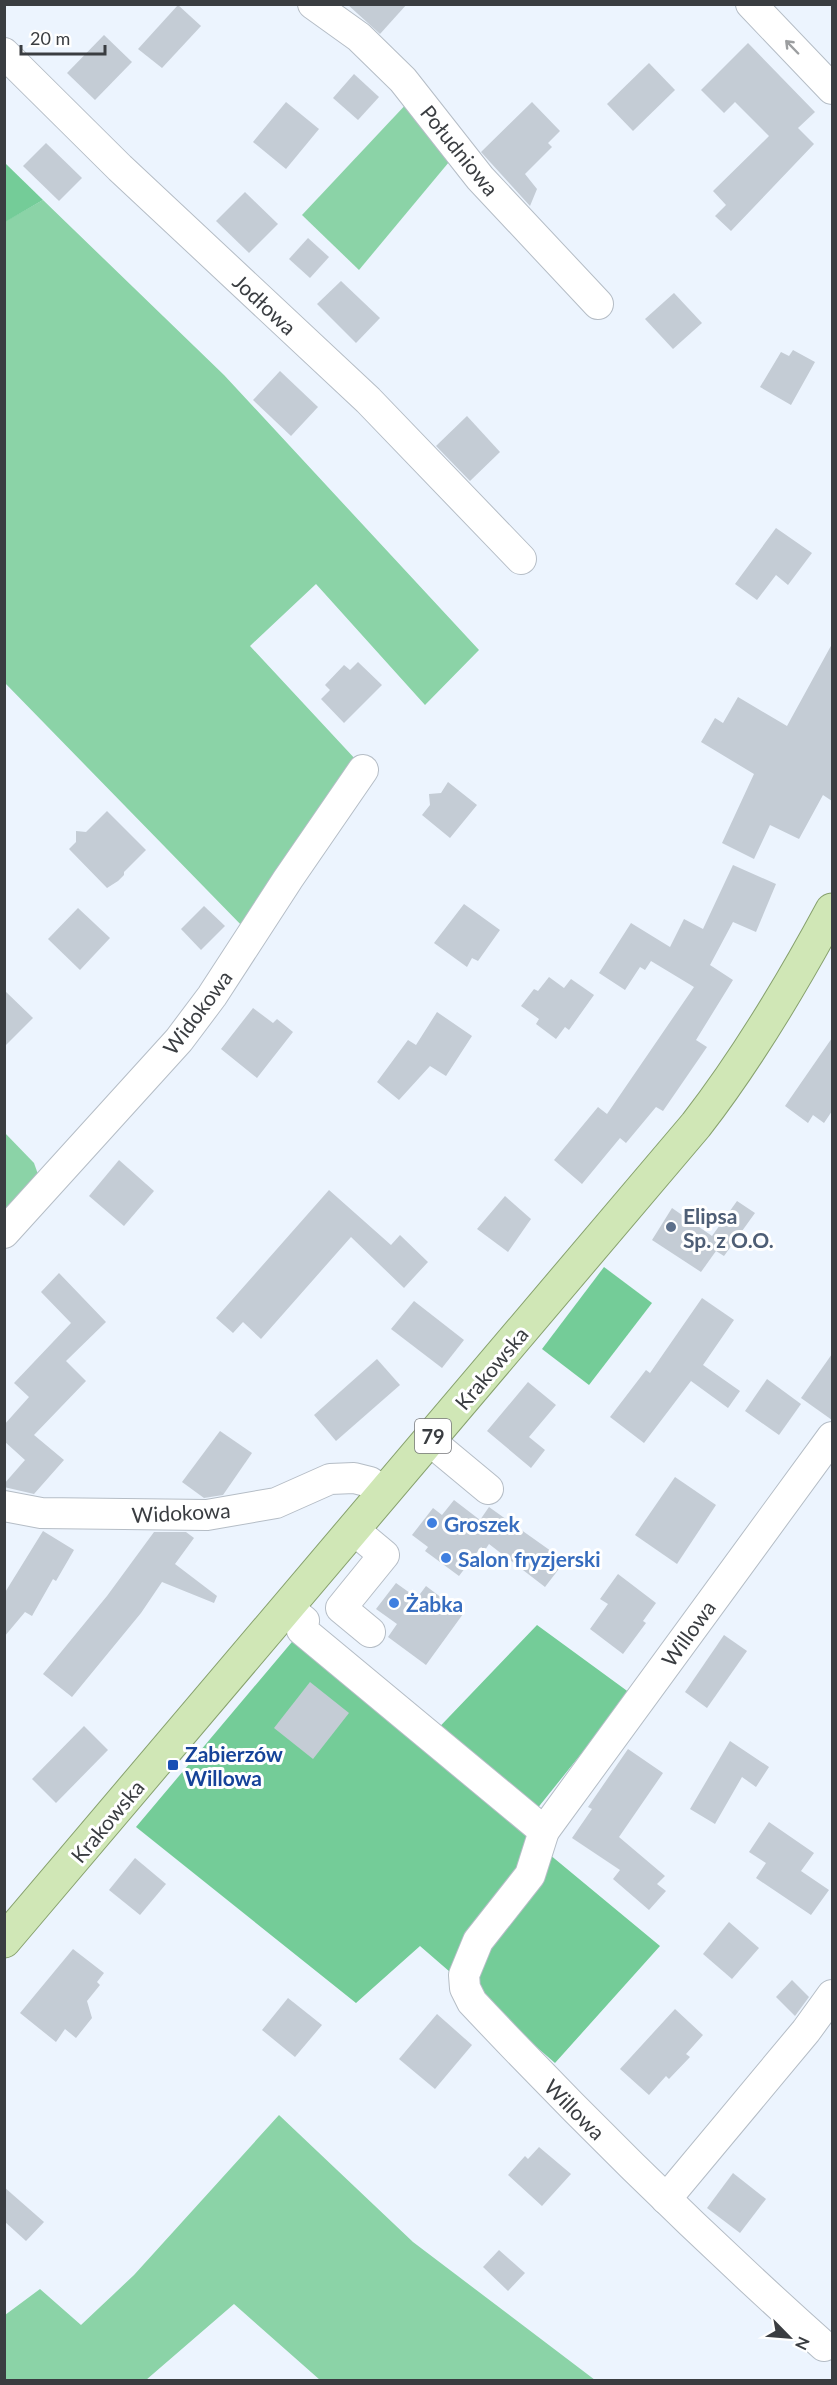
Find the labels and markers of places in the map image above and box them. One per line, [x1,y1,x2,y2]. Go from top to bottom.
place label: Elipsa Sp. z O.O. [683,1203,774,1252]
marker: Elipsa Sp. z O.O. [664,1220,678,1234]
place label: Groszek [444,1511,521,1536]
marker: Groszek [425,1516,439,1530]
place label: Salon fryzjerski [458,1546,601,1571]
marker: Salon fryzjerski [439,1551,453,1565]
place label: Żabka [406,1591,463,1616]
marker: Żabka [387,1596,401,1610]
place label: Zabierzów Willowa [185,1741,283,1790]
marker: Zabierzów Willowa [166,1758,180,1772]

